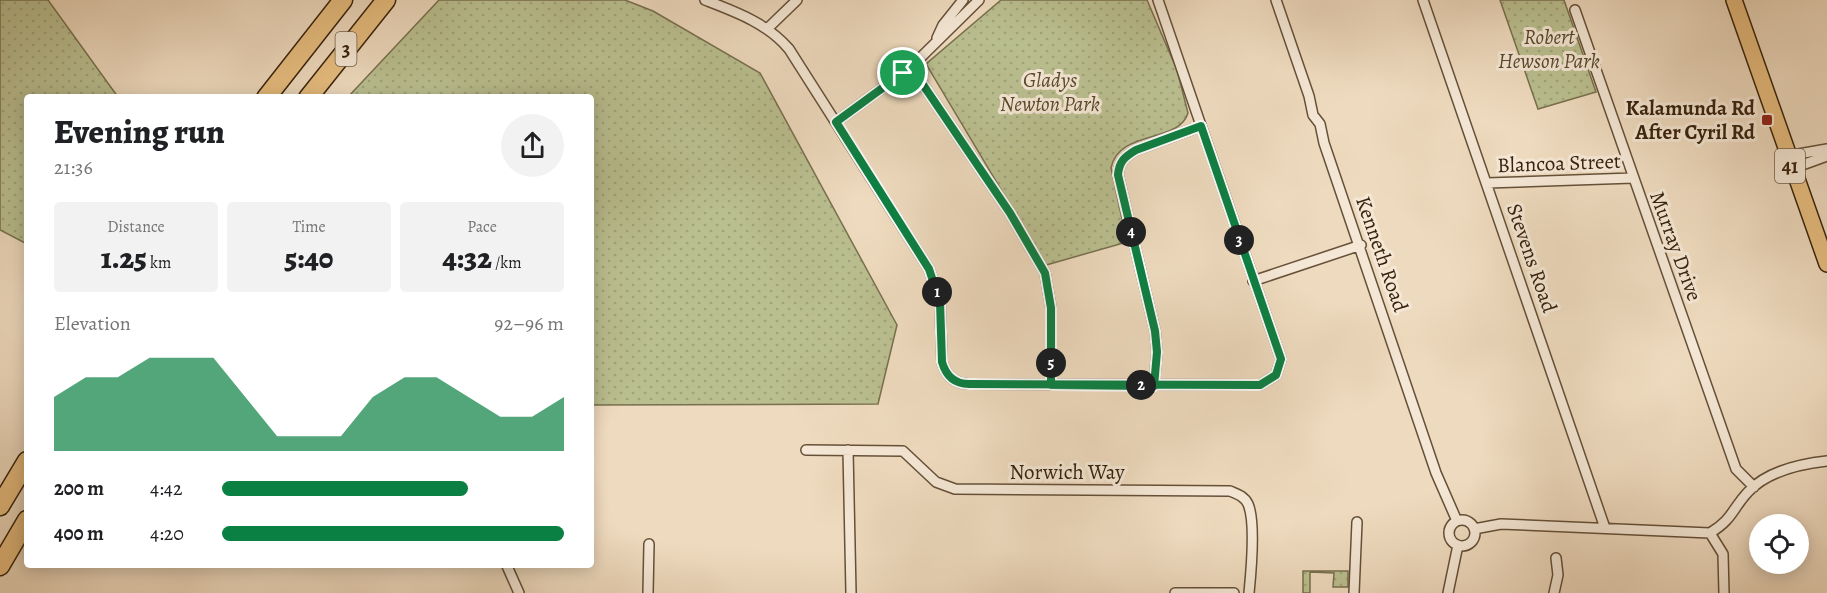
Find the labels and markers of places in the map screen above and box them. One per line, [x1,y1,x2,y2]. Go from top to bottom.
pin [877,47,928,98]
place label: Kalamunda Rd After Cyril Rd [1626,94,1756,146]
marker: Kalamunda Rd After Cyril Rd [1760,113,1774,127]
pin: 4 [1116,217,1146,247]
pin: 3 [1224,225,1254,255]
pin: 1 [922,277,952,307]
pin: 5 [1036,348,1066,378]
pin: 2 [1126,370,1156,400]

